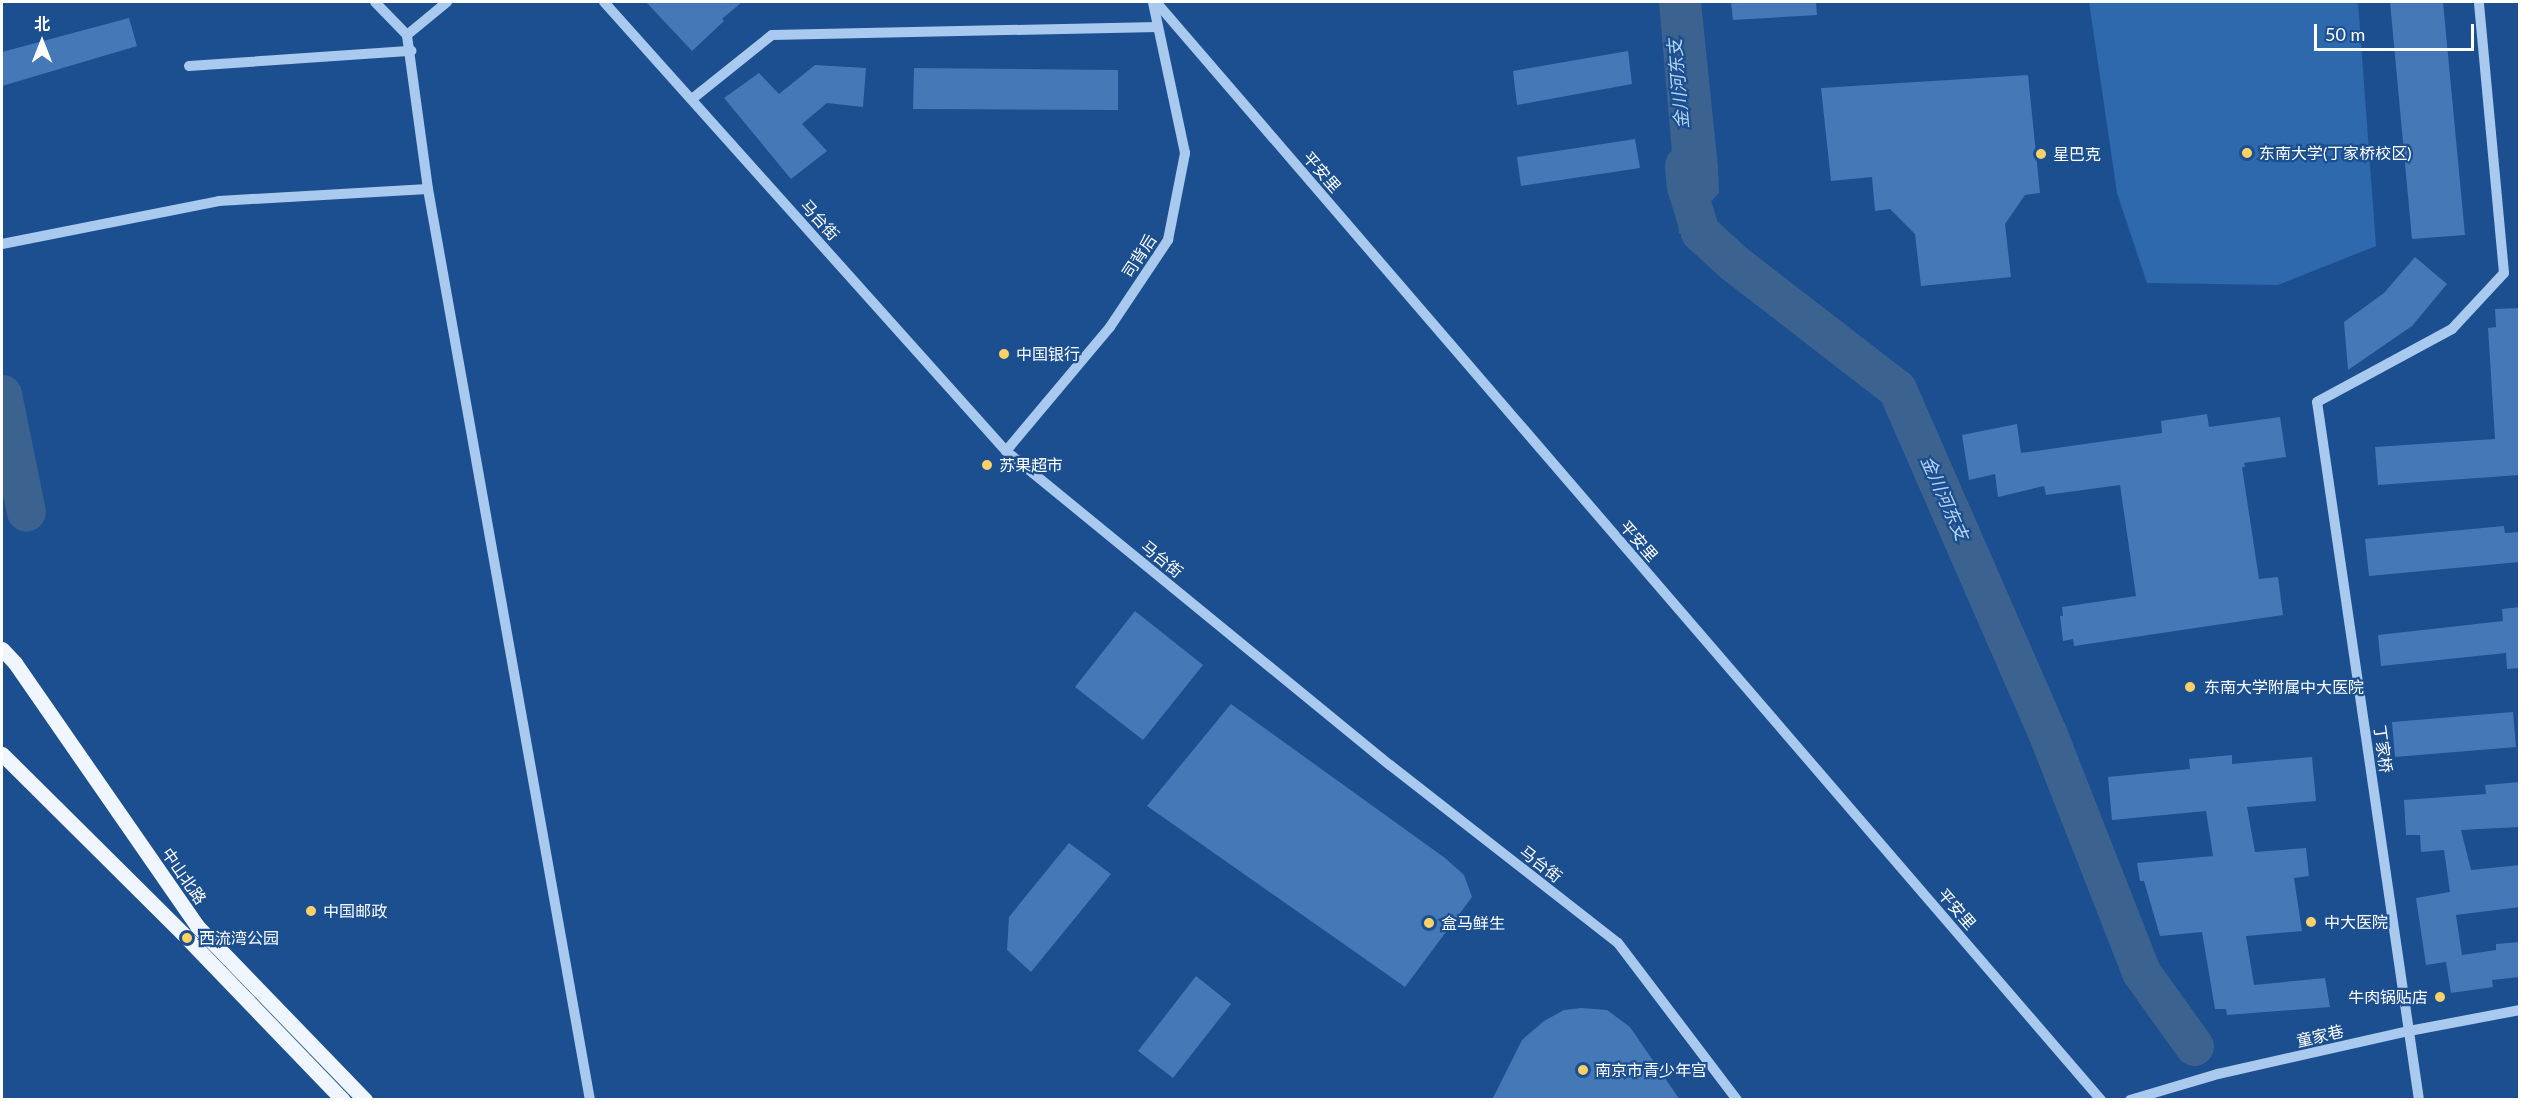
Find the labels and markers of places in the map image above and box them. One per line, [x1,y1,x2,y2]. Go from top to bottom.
place label: 东南大学(丁家桥校区) [2259,143,2412,163]
place label: 星巴克 [2053,144,2101,164]
marker: 东南大学(丁家桥校区) [2240,146,2254,160]
marker: 星巴克 [2034,147,2048,161]
place label: 中国银行 [1016,344,1080,364]
marker: 中国银行 [997,347,1011,361]
place label: 苏果超市 [999,455,1063,475]
marker: 苏果超市 [980,458,994,472]
place label: 东南大学附属中大医院 [2204,677,2364,697]
marker: 东南大学附属中大医院 [2181,678,2199,696]
place label: 中国邮政 [323,901,387,921]
marker: 中国邮政 [304,904,318,918]
place label: 中大医院 [2324,912,2388,932]
place label: 盒马鲜生 [1441,913,1505,933]
marker: 中大医院 [2302,913,2320,931]
marker: 盒马鲜生 [1422,916,1436,930]
place label: 西流湾公园 [199,928,279,948]
marker: 西流湾公园 [180,931,194,945]
place label: 牛肉锅贴店 [2348,987,2428,1007]
marker: 牛肉锅贴店 [2433,990,2447,1004]
place label: 南京市青少年宫 [1595,1060,1707,1080]
marker: 南京市青少年宫 [1576,1063,1590,1077]

